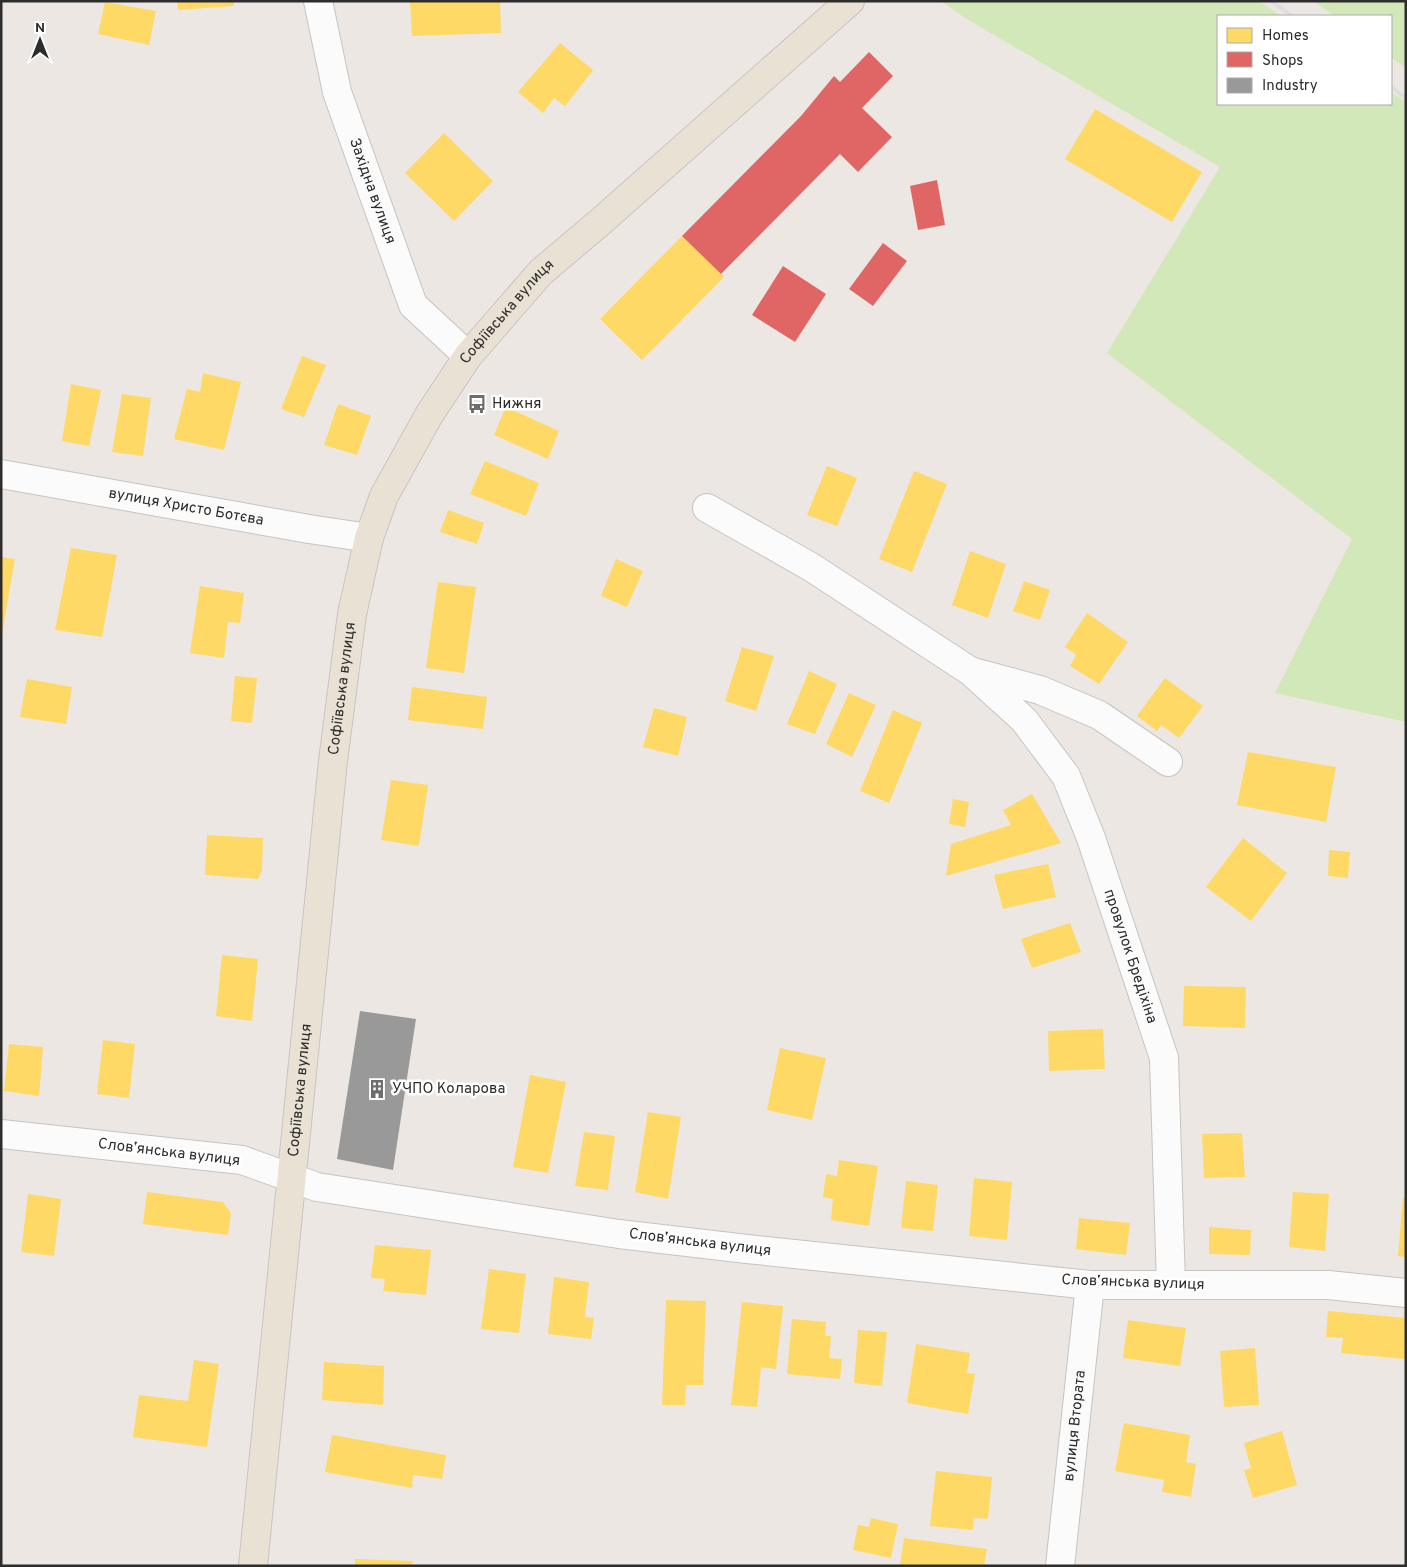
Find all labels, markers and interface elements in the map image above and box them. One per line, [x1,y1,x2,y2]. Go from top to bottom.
north arrow [15,15,65,65]
legend [1217,15,1392,105]
text: N [35,20,45,37]
text: Homes [1262,27,1309,46]
text: Shops [1262,52,1303,71]
text: Industry [1262,77,1318,96]
street label: Західна вулиця [345,135,400,246]
street label: Софіївська вулиця [456,255,558,368]
bus stop icon: Нижня [466,393,488,415]
place label: Нижня [492,395,541,414]
street label: вулиця Христо Ботєва [107,484,265,530]
street label: Софіївська вулиця [324,621,360,756]
street label: провулок Бредіхіна [1099,887,1161,1026]
street label: Софіївська вулиця [284,1023,316,1158]
building icon: УЧПО Коларова [366,1078,388,1100]
place label: УЧПО Коларова [392,1080,505,1099]
street label: Словʼянська вулиця [97,1135,241,1171]
street label: Словʼянська вулиця [628,1225,772,1261]
street label: Словʼянська вулиця [1061,1271,1205,1295]
street label: вулиця Втората [1060,1369,1090,1482]

